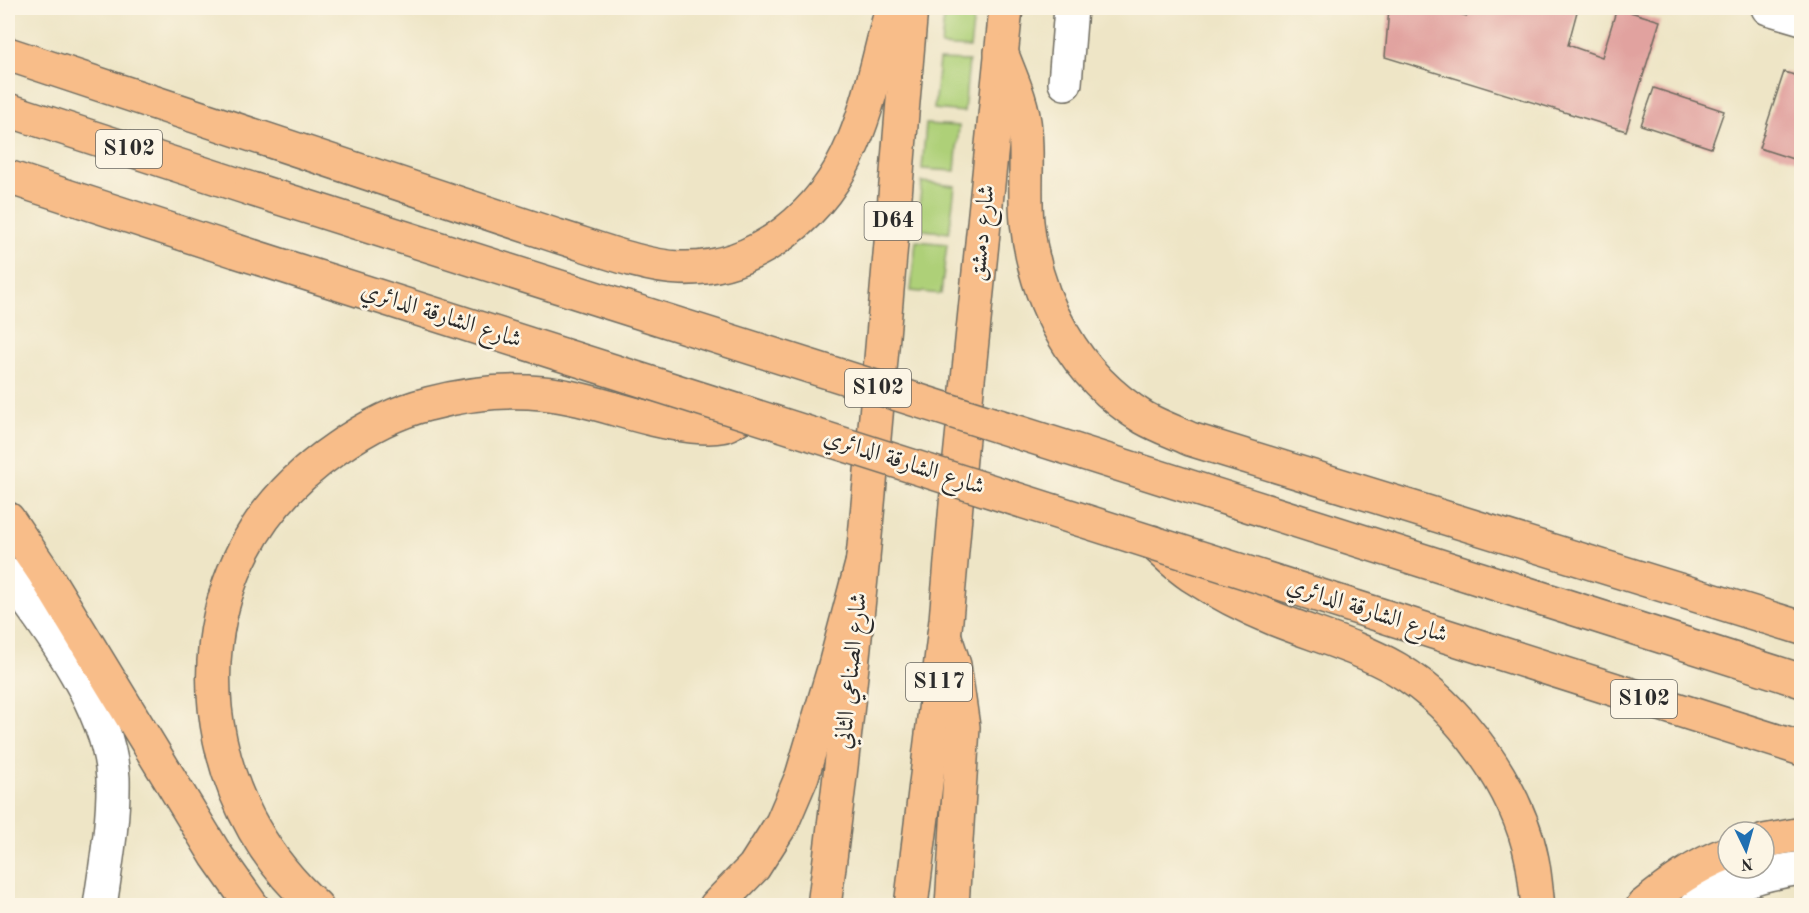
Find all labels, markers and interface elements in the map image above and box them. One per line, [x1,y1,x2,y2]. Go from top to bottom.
road number: S102 [96,130,162,168]
street label: شارع دمشق [966,184,1006,283]
road number: D64 [864,202,922,240]
street label: شارع الشارقة الدائري [356,279,524,359]
road number: S102 [845,369,911,407]
street label: شارع الشارقة الدائري [819,426,987,506]
street label: شارع الشارقة الدائري [1282,574,1450,654]
street label: شارع الصناعي الثاني [832,592,878,751]
road number: S117 [906,663,972,701]
road number: S102 [1611,680,1677,718]
north arrow [1716,820,1776,880]
text: N [1740,854,1754,872]

